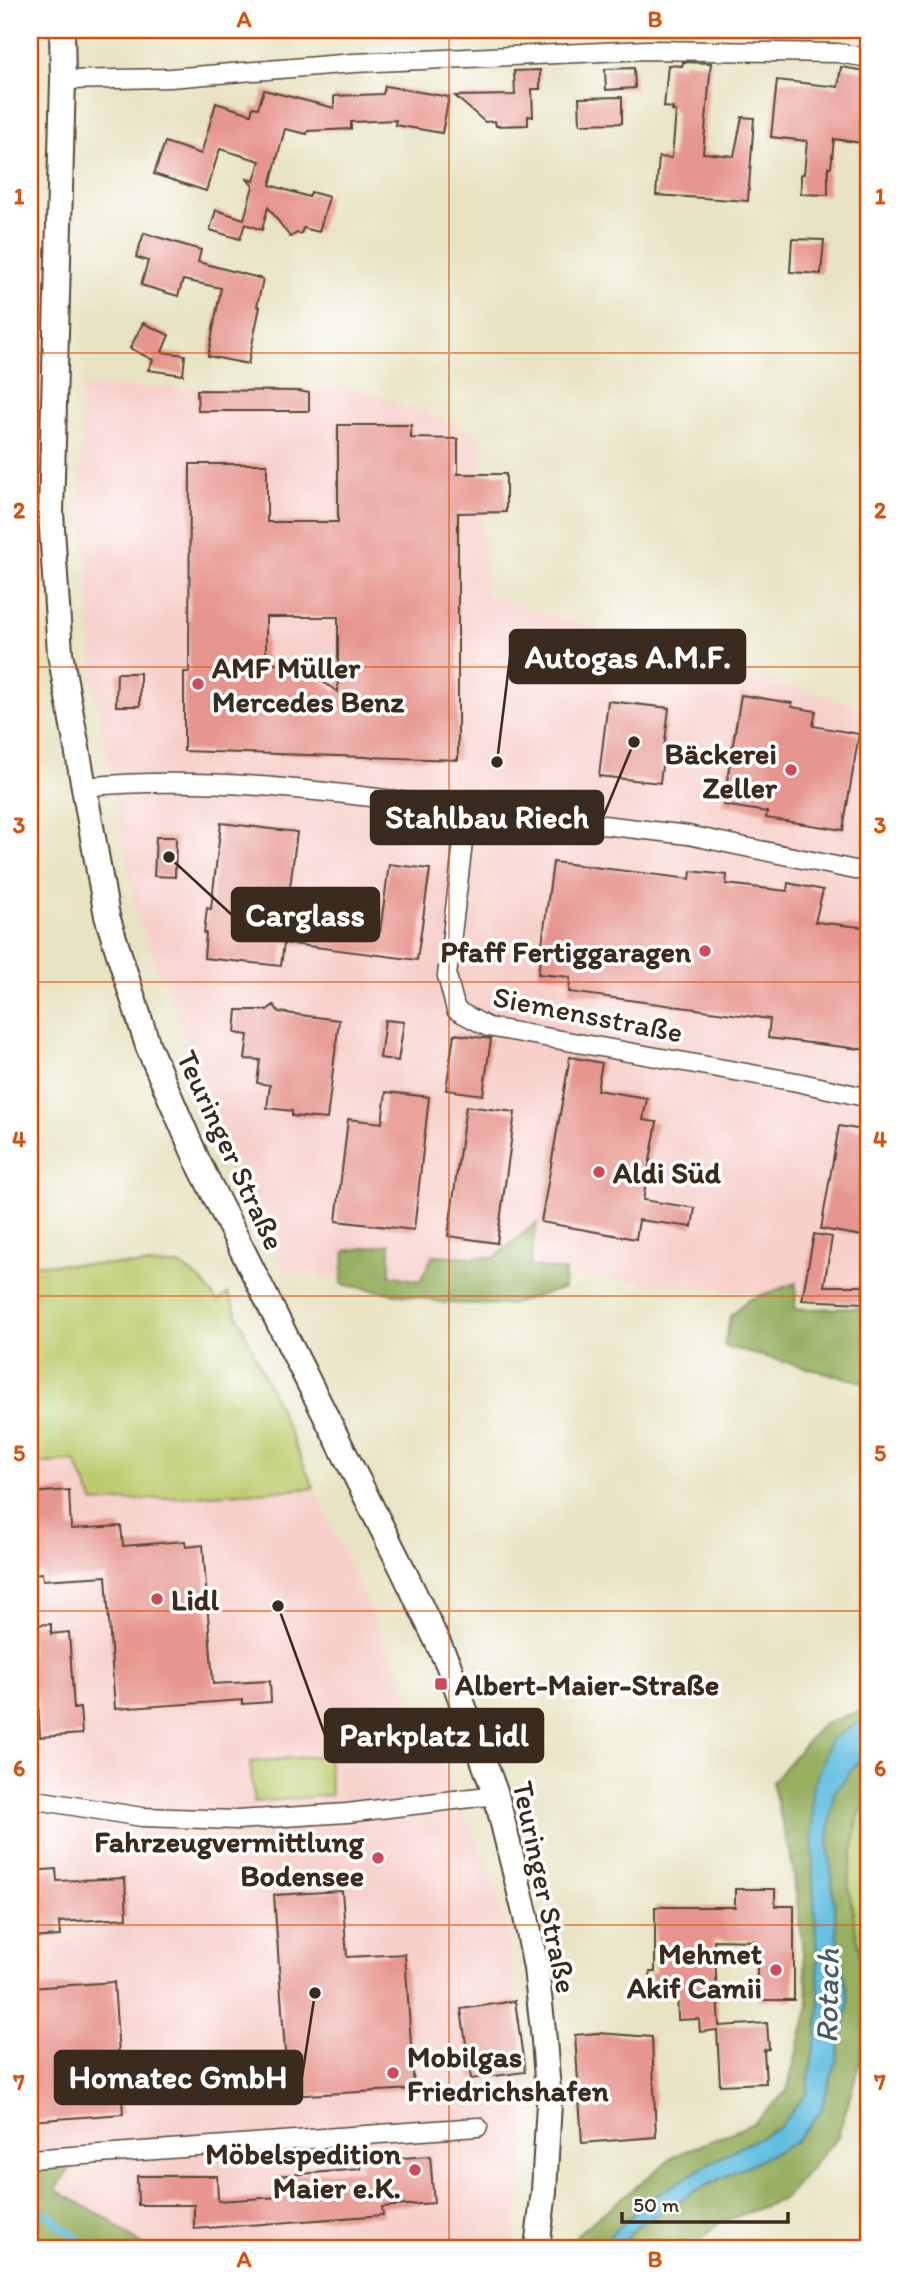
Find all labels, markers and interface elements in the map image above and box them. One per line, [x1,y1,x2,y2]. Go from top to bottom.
text: A [236,5,252,33]
text: B [648,5,663,33]
text: 1 [14,182,25,210]
text: 1 [875,182,886,210]
text: 2 [13,496,26,524]
text: 2 [874,496,887,524]
callout: Autogas A.M.F. [510,630,745,683]
text: Autogas A.M.F. [524,638,731,676]
place label: AMF Müller Mercedes Benz [211,649,405,720]
marker: AMF Müller Mercedes Benz [190,676,206,692]
place label: Bäckerei Zeller [665,735,778,806]
marker: Bäckerei Zeller [783,762,799,778]
callout: Stahlbau Riech [371,791,603,844]
text: Stahlbau Riech [385,798,589,836]
text: 3 [13,811,26,839]
text: 3 [874,811,887,839]
callout: Carglass [232,888,379,941]
text: Carglass [245,896,365,934]
place label: Pfaff Fertiggaragen [440,933,692,970]
marker: Pfaff Fertiggaragen [697,943,713,959]
street label: Siemensstraße [490,977,686,1051]
street label: Teuringer Straße [169,1044,293,1256]
text: 4 [12,1125,26,1153]
text: 4 [873,1125,887,1153]
place label: Aldi Süd [612,1154,722,1191]
marker: Aldi Süd [591,1164,607,1180]
text: 5 [13,1439,25,1467]
text: 5 [874,1439,886,1467]
place label: Lidl [171,1581,219,1618]
marker: Lidl [149,1591,165,1607]
place label: Albert-Maier-Straße [454,1666,719,1703]
marker: Albert-Maier-Straße [433,1676,449,1692]
callout: Parkplatz Lidl [325,1709,543,1762]
text: Parkplatz Lidl [339,1716,530,1754]
text: 6 [13,1754,25,1782]
text: 6 [874,1754,886,1782]
street label: Teuringer Straße [504,1777,586,1997]
place label: Fahrzeugvermittlung Bodensee [94,1823,365,1894]
marker: Fahrzeugvermittlung Bodensee [370,1850,386,1866]
place label: Mehmet Akif Camii [626,1935,762,2006]
water label: Rotach [807,1948,847,2044]
marker: Mehmet Akif Camii [768,1962,784,1978]
place label: Mobilgas Friedrichshafen [407,2038,609,2109]
callout: Homatec GmbH [55,2051,302,2104]
text: Homatec GmbH [69,2058,287,2096]
marker: Mobilgas Friedrichshafen [385,2065,401,2081]
text: 7 [12,2068,25,2096]
text: 7 [873,2068,886,2096]
place label: Möbelspedition Maier e.K. [205,2135,401,2206]
marker: Möbelspedition Maier e.K. [407,2162,423,2178]
scale bar [622,2180,789,2224]
text: 50 m [633,2192,680,2217]
text: A [236,2245,252,2273]
text: B [648,2245,663,2273]

